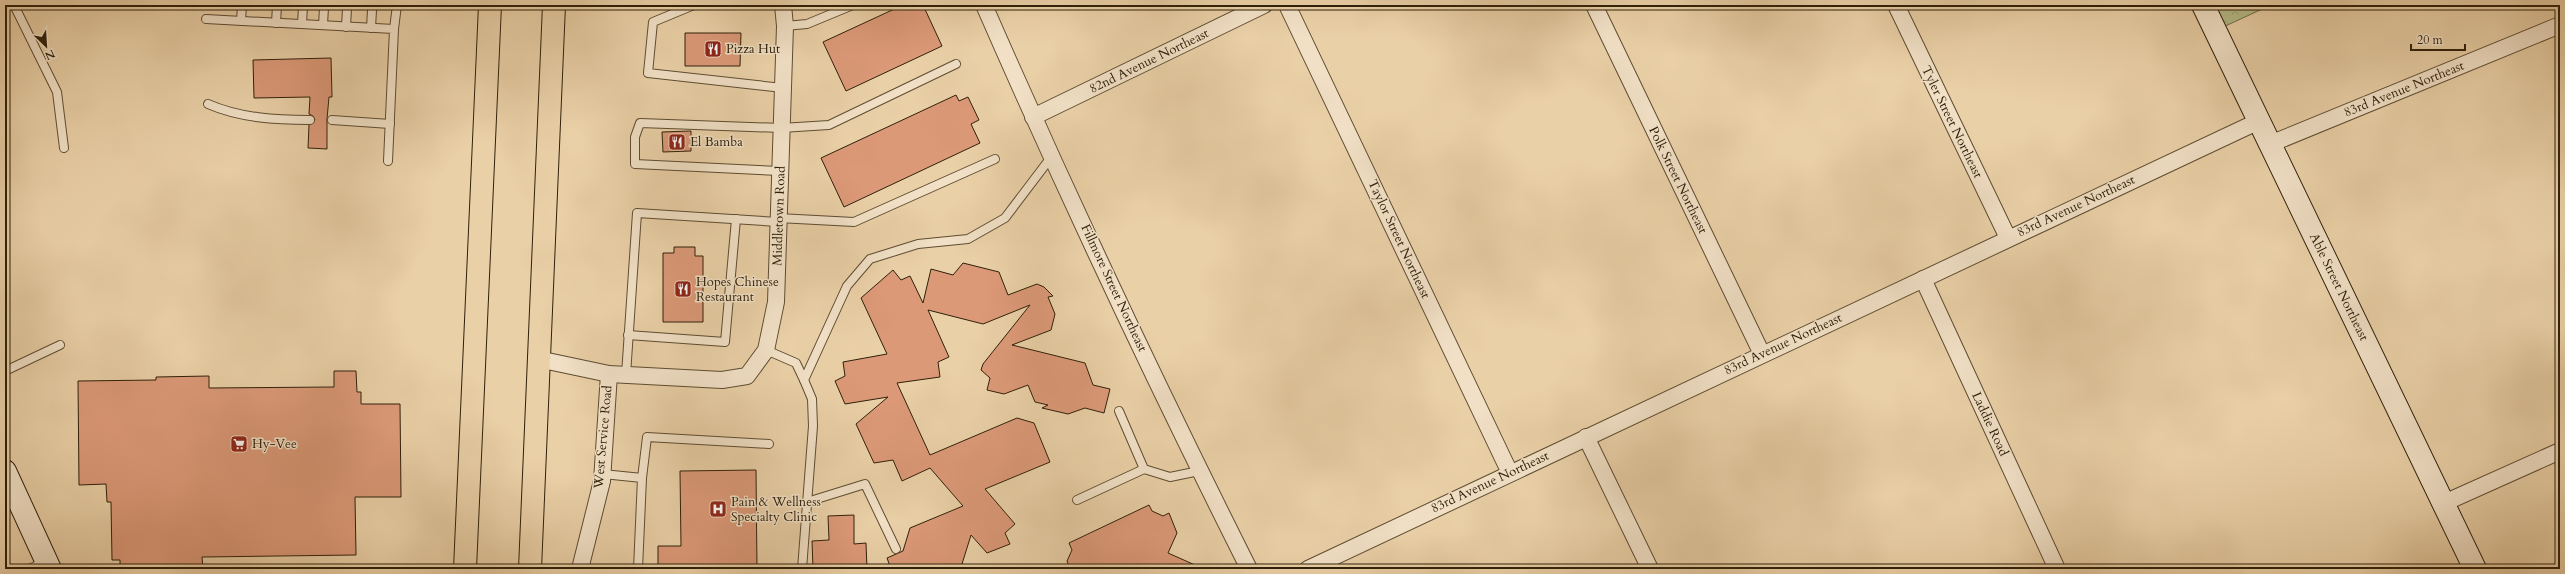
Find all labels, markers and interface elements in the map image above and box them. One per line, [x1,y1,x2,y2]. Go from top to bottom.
street label: 82nd Avenue Northeast [1086,24,1212,98]
north arrow [26,26,66,66]
scale bar [2411,26,2465,52]
text: 20 m [2417,32,2444,48]
restaurant icon: Pizza Hut [703,39,723,59]
place label: Pizza Hut [726,40,780,58]
text: N [42,46,58,64]
street label: 83rd Avenue Northeast [2341,57,2467,121]
street label: Tyler Street Northeast [1917,63,1987,181]
street label: Polk Street Northeast [1644,123,1712,237]
restaurant icon: El Bamba [667,132,687,152]
place label: El Bamba [690,133,743,151]
street label: Middletown Road [768,166,790,266]
street label: 83rd Avenue Northeast [2014,171,2138,241]
street label: Taylor Street Northeast [1363,177,1435,301]
street label: Fillmore Street Northeast [1077,221,1151,355]
street label: Able Street Northeast [2305,230,2373,344]
place label: Hopes Chinese Restaurant [696,273,779,306]
restaurant icon: Hopes Chinese Restaurant [673,279,693,299]
street label: 83rd Avenue Northeast [1721,309,1845,379]
street label: West Service Road [589,385,616,490]
street label: Laddie Road [1967,389,2013,459]
supermarket icon: Hy-Vee [229,434,249,454]
place label: Hy-Vee [252,435,297,453]
street label: 83rd Avenue Northeast [1428,447,1552,517]
place label: Pain & Wellness Specialty Clinic [731,493,821,526]
hospital icon: Pain & Wellness Specialty Clinic [708,499,728,519]

